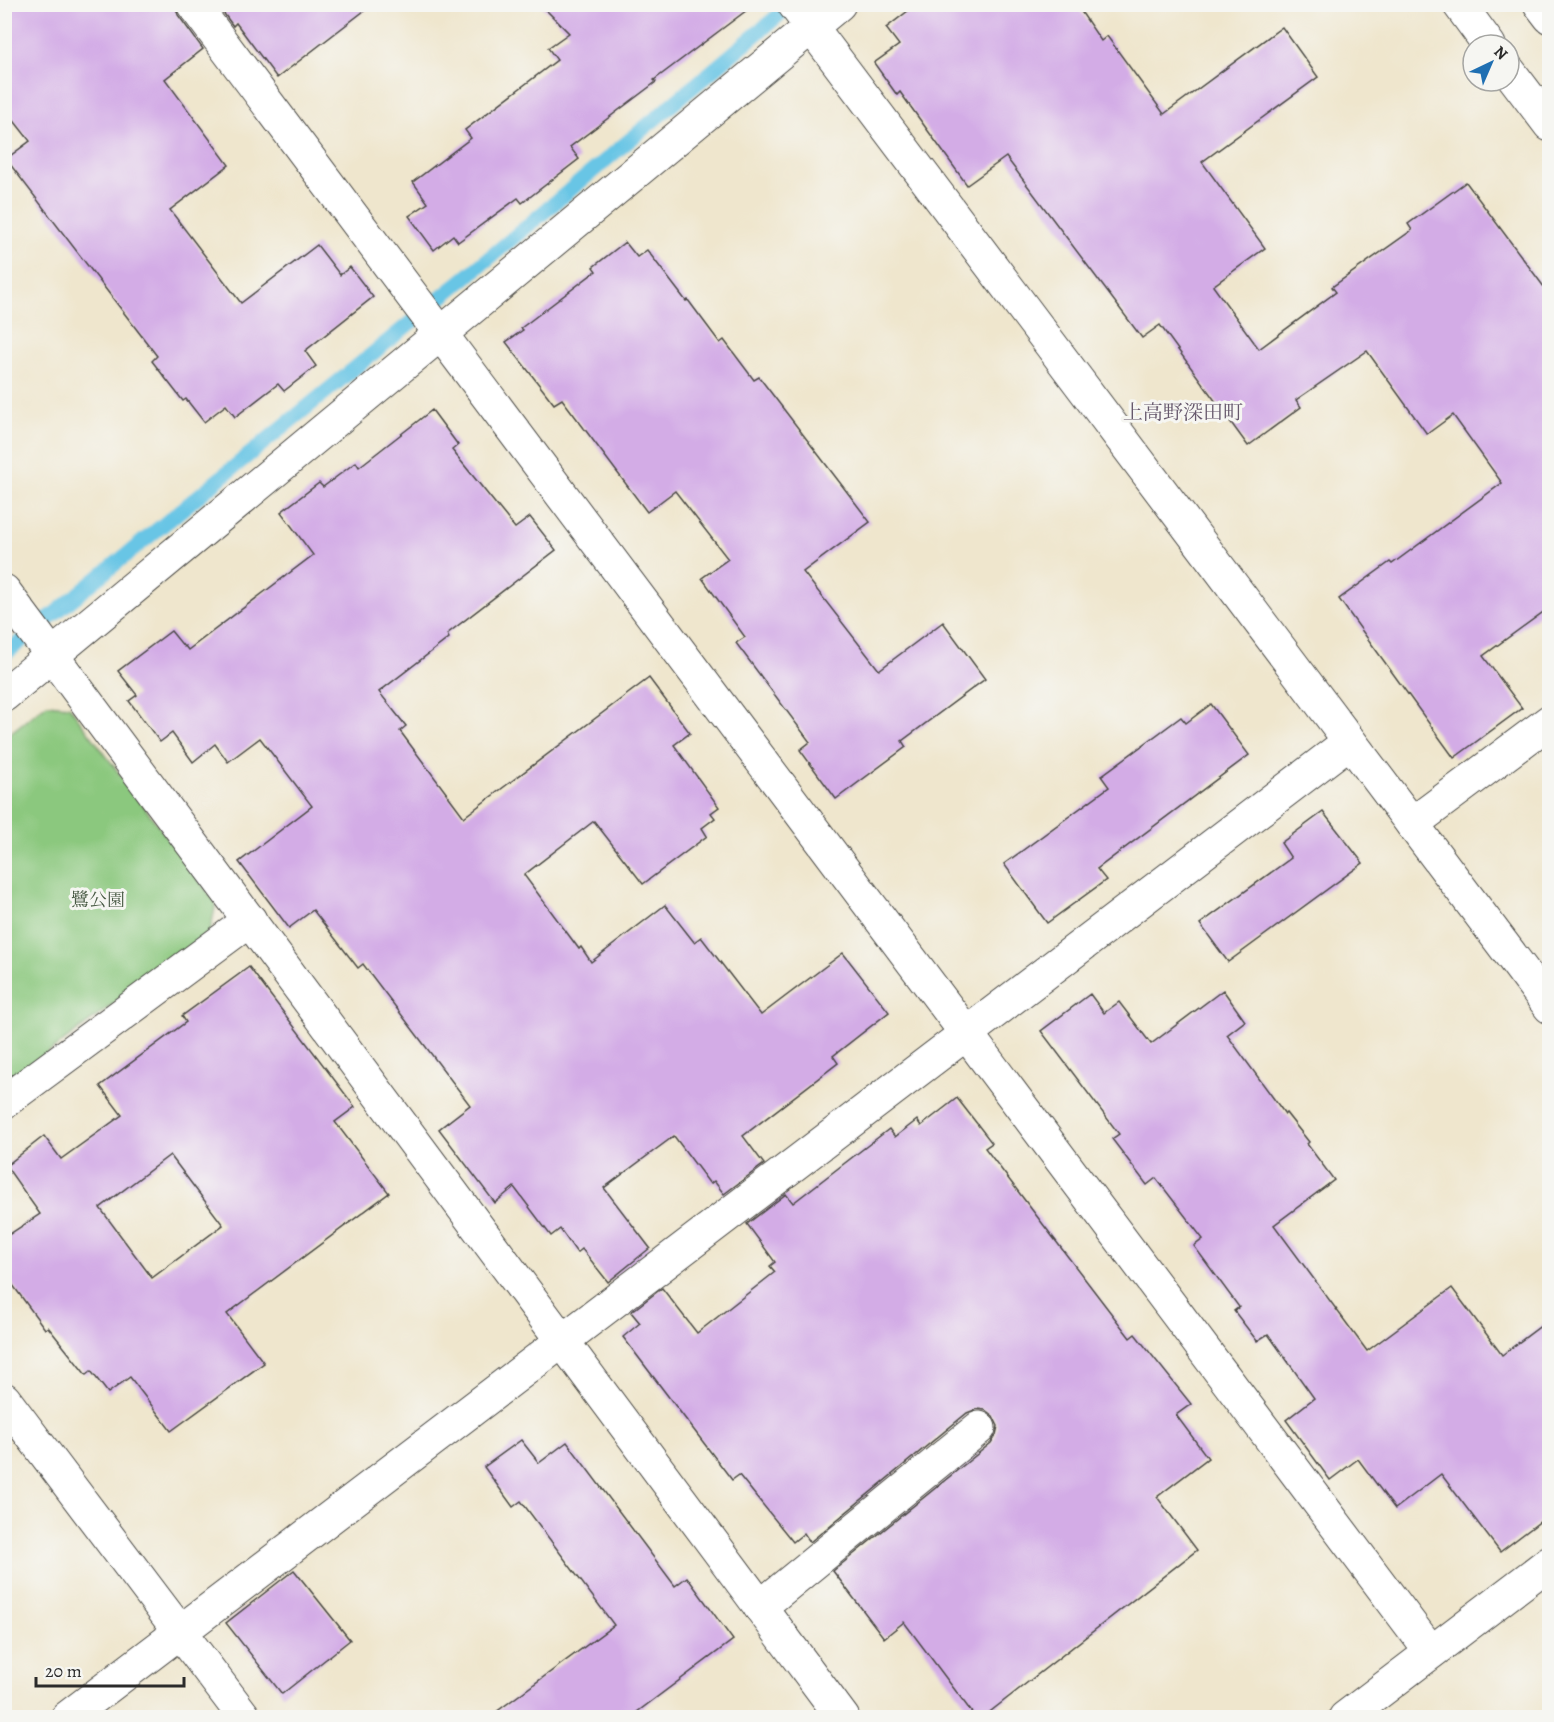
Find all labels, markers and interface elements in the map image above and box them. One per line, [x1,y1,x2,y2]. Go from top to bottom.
north arrow [1461,33,1521,93]
text: N [1489,41,1513,65]
district label: 上高野深田町 [1123,399,1243,426]
park label: 鷺公園 [71,888,125,912]
scale bar [36,1650,184,1688]
text: 20 m [45,1659,82,1683]

